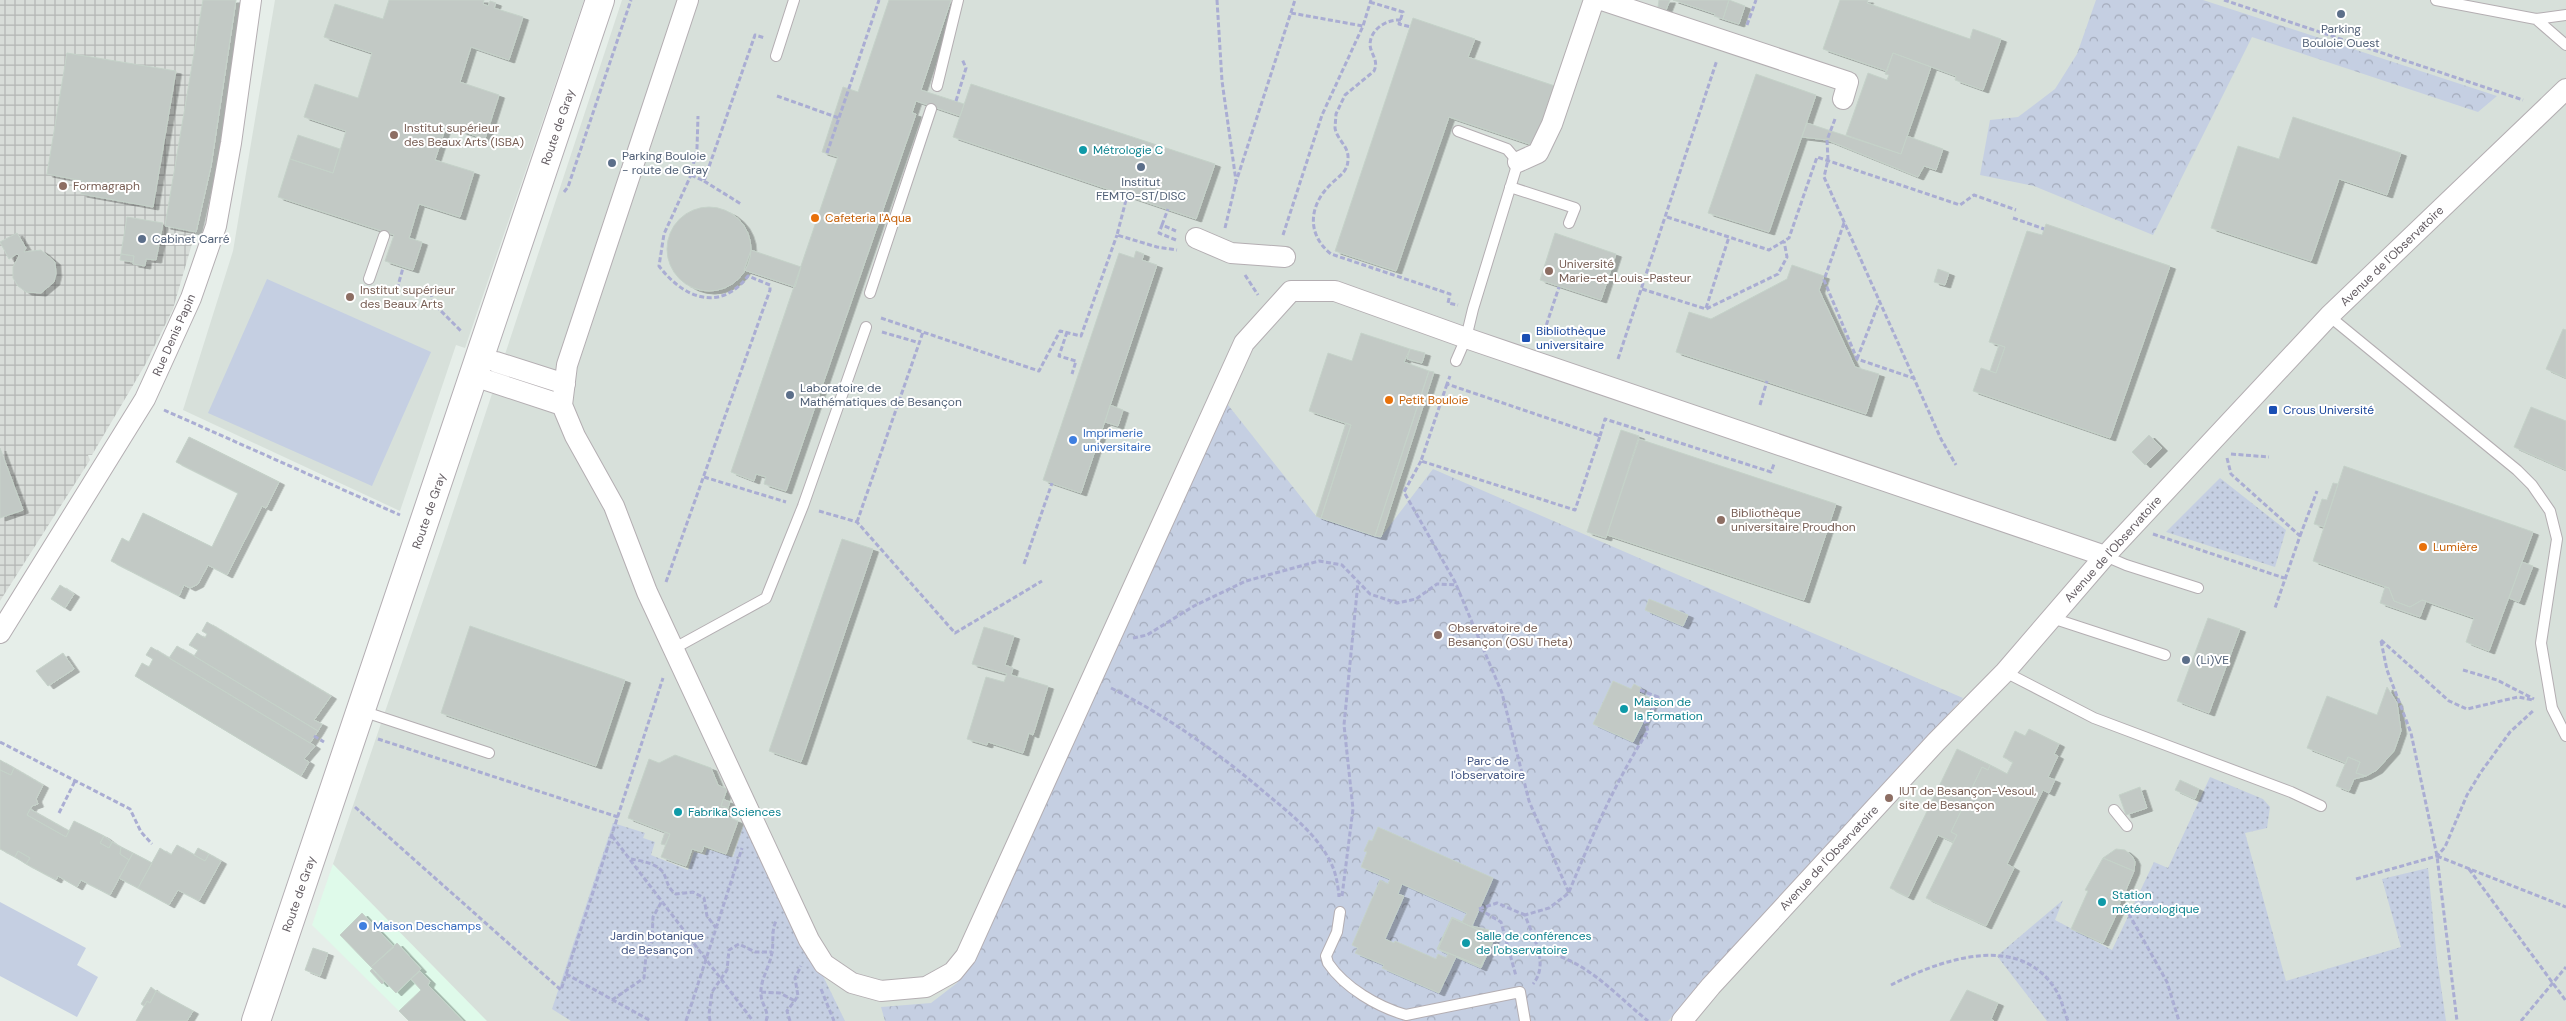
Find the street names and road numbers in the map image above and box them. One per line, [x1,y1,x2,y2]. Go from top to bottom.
street label: Route de Gray [538,87,579,167]
street label: Avenue de l'Observatoire [2337,202,2447,310]
street label: Rue Denis Papin [149,291,199,379]
street label: Route de Gray [409,471,450,551]
street label: Avenue de l'Observatoire [2061,492,2165,606]
street label: Avenue de l'Observatoire [1776,802,1882,914]
street label: Route de Gray [279,854,320,934]

